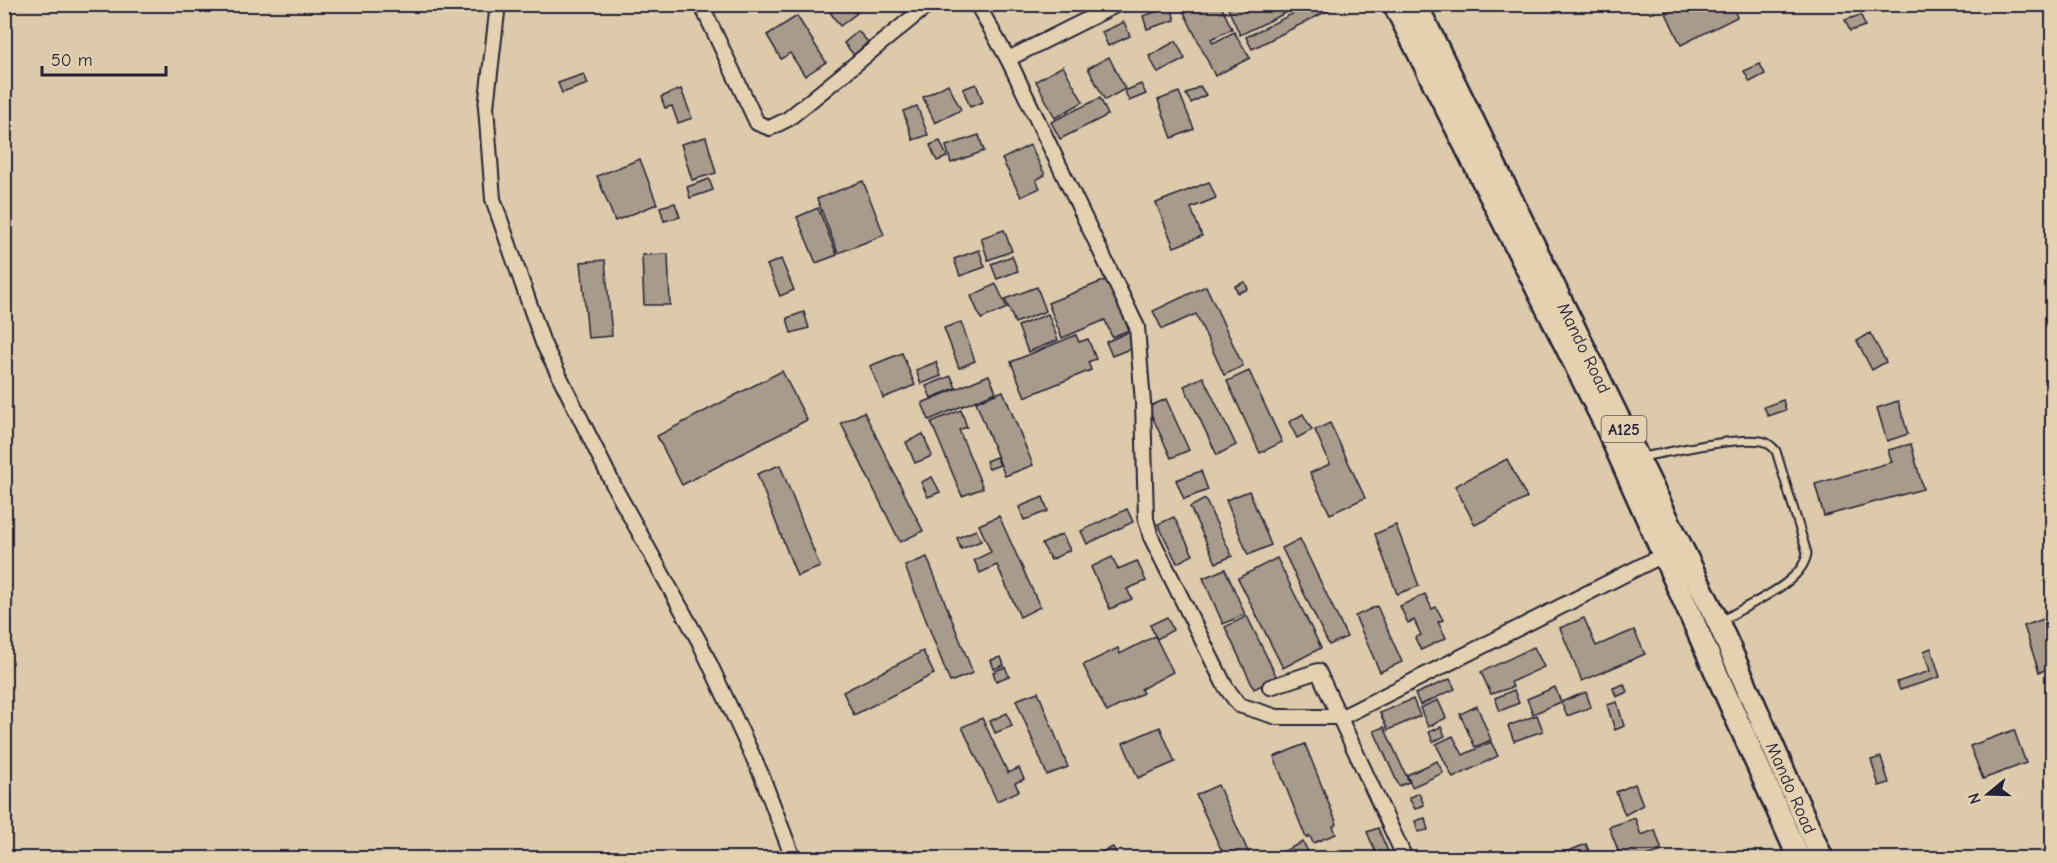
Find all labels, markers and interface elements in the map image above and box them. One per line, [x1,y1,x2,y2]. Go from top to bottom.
scale bar [42,39,166,77]
text: 50 m [51,50,93,71]
street label: Mando Road [1553,299,1615,397]
road number: A125 [1602,416,1646,442]
street label: Mando Road [1761,739,1820,837]
north arrow [1958,764,2018,824]
text: N [1965,791,1985,806]

